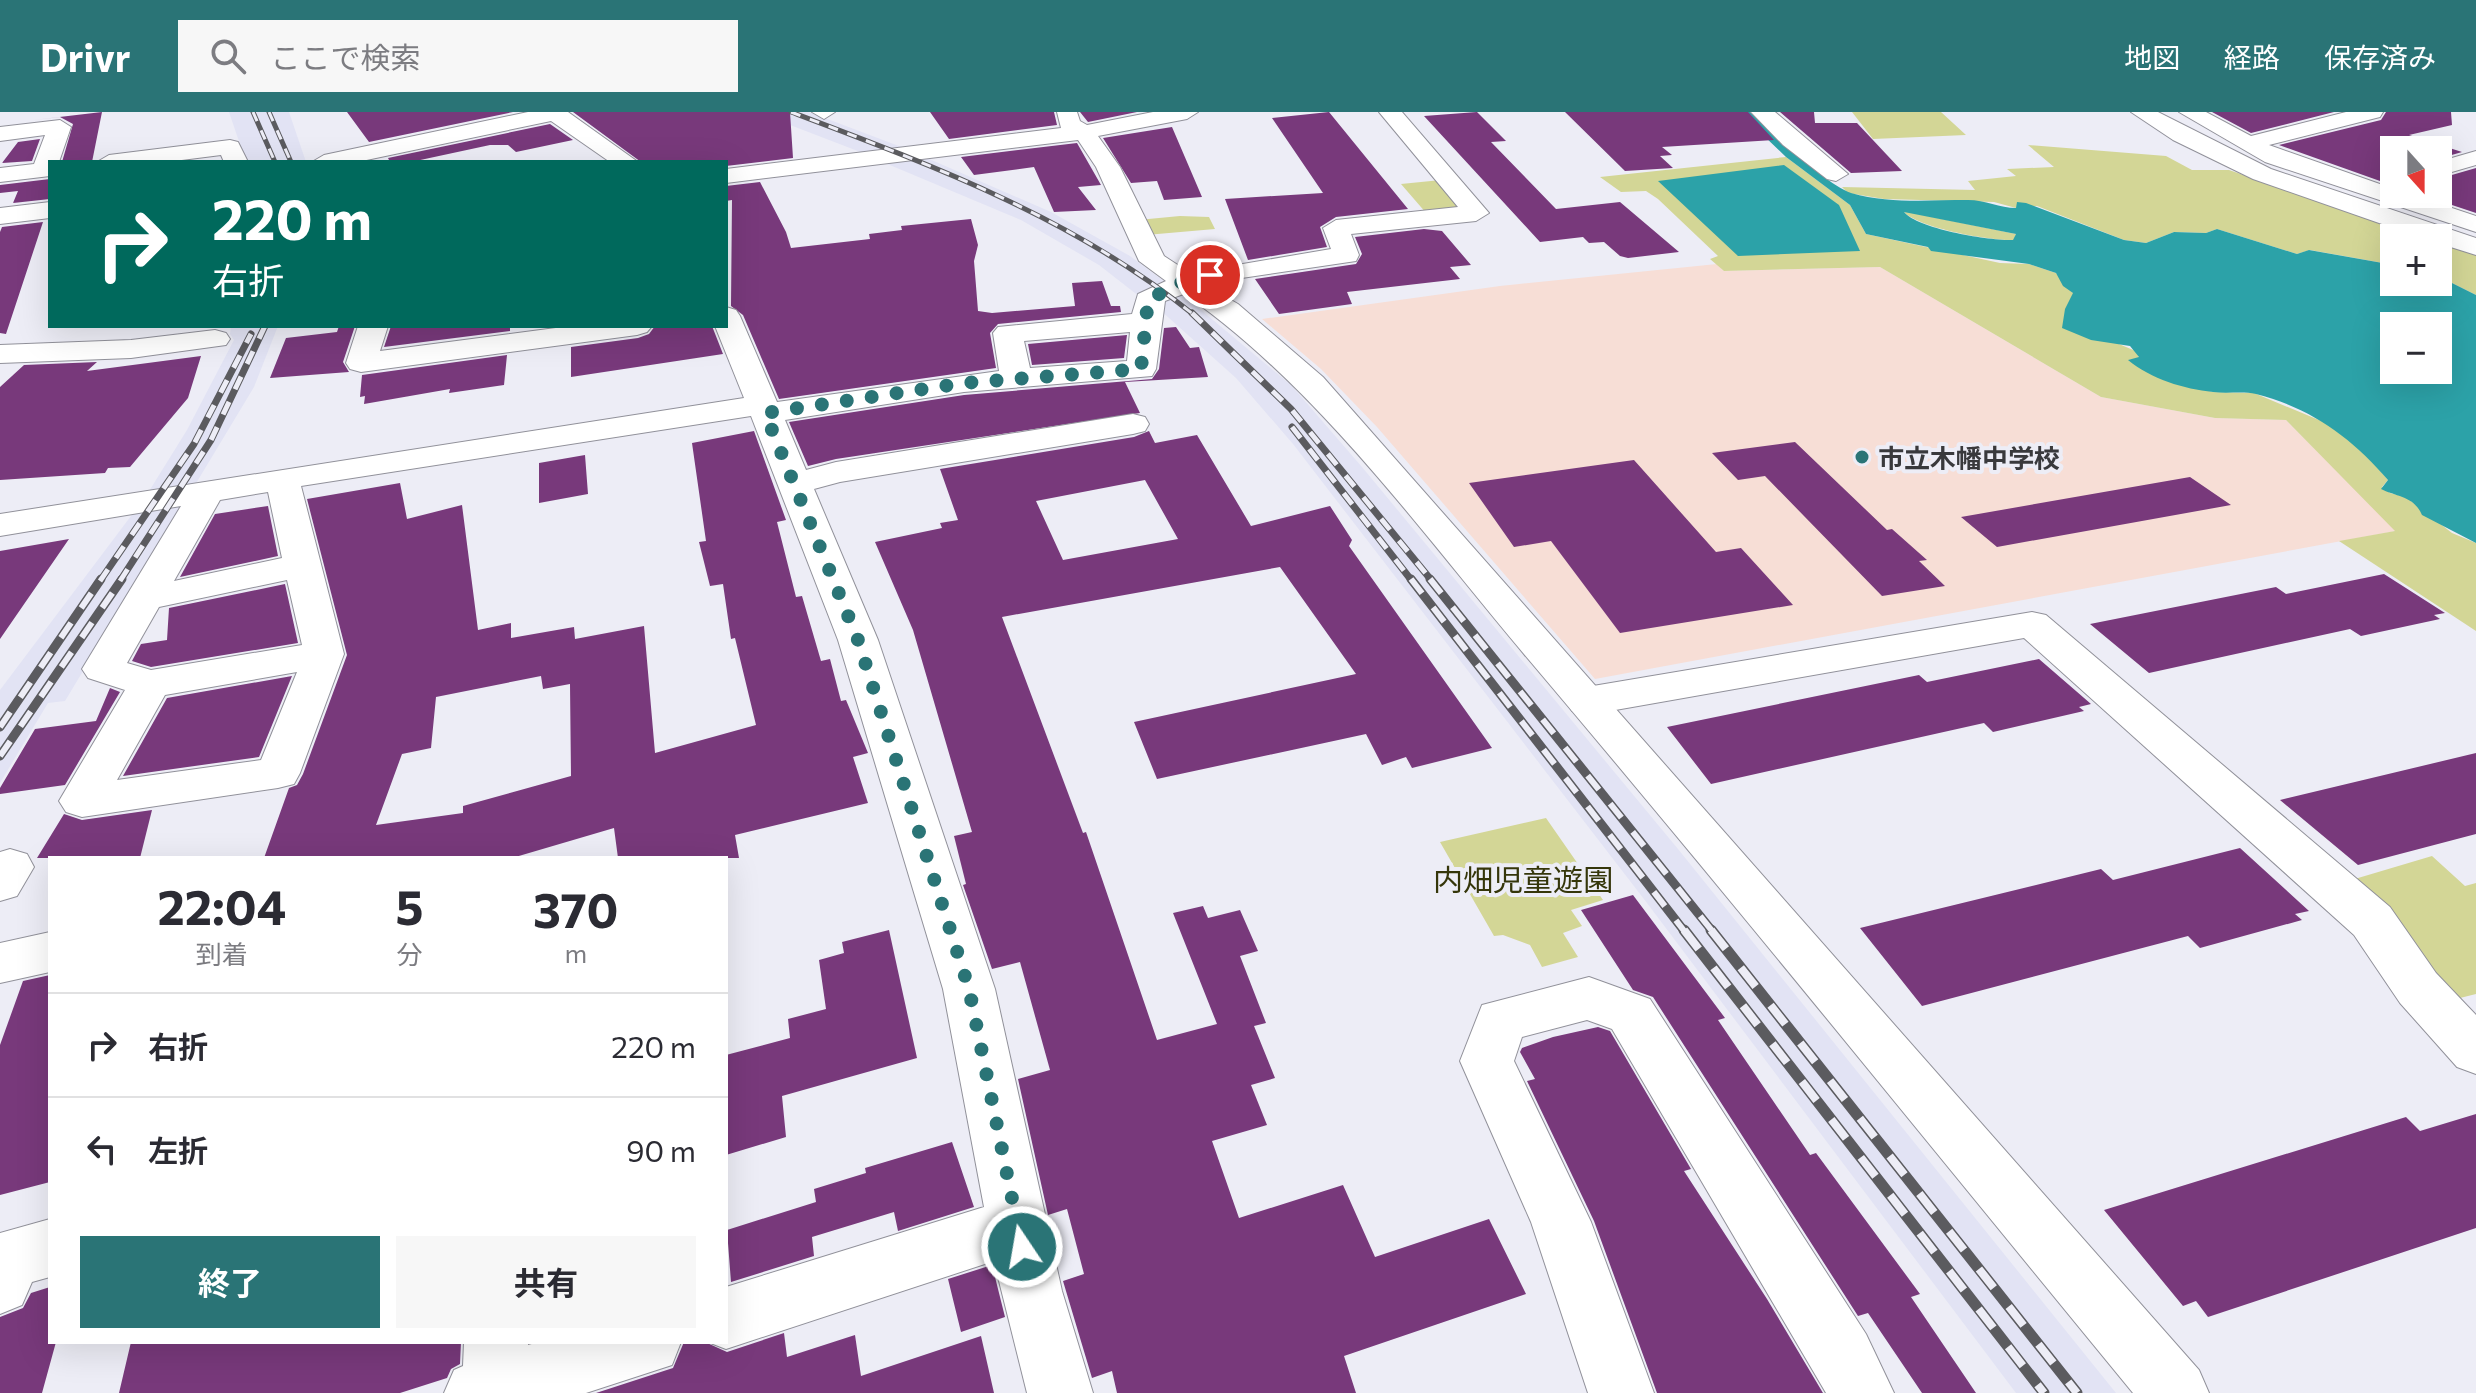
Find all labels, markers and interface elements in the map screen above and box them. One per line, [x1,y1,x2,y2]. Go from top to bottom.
search box [178,20,738,92]
text: Drivr [40,33,130,80]
icon: search [206,34,250,78]
text: ここで検索 [270,38,420,75]
text: 地図 [2124,40,2180,74]
text: 経路 [2224,40,2280,74]
text: 保存済み [2324,40,2436,74]
north arrow [2380,136,2452,208]
map controls [2380,136,2452,384]
text: 220 m [212,183,372,252]
icon: right [80,192,184,296]
button: + [2380,224,2452,296]
pin [1176,241,1244,309]
icon: arrive [1188,253,1232,297]
text: 右折 [212,257,284,301]
button: − [2380,312,2452,384]
place label: 市立木幡中学校 [1878,442,2060,473]
marker: 市立木幡中学校 [1853,448,1871,466]
park label: 内畑児童遊園 [1433,860,1613,897]
text: 22:04 [157,876,286,935]
text: 5 [396,876,424,935]
text: 370 [533,879,619,938]
text: m [564,937,587,968]
text: 到着 [196,938,248,969]
text: 分 [397,938,423,969]
icon: right [80,1023,124,1067]
text: 右折 [148,1027,208,1064]
text: 220 m [611,1027,696,1064]
icon: left [80,1127,124,1171]
text: 左折 [148,1131,208,1168]
text: 90 m [626,1131,696,1168]
position arrow [980,1205,1064,1289]
button: 終了 [80,1236,380,1328]
button: 共有 [396,1236,696,1328]

